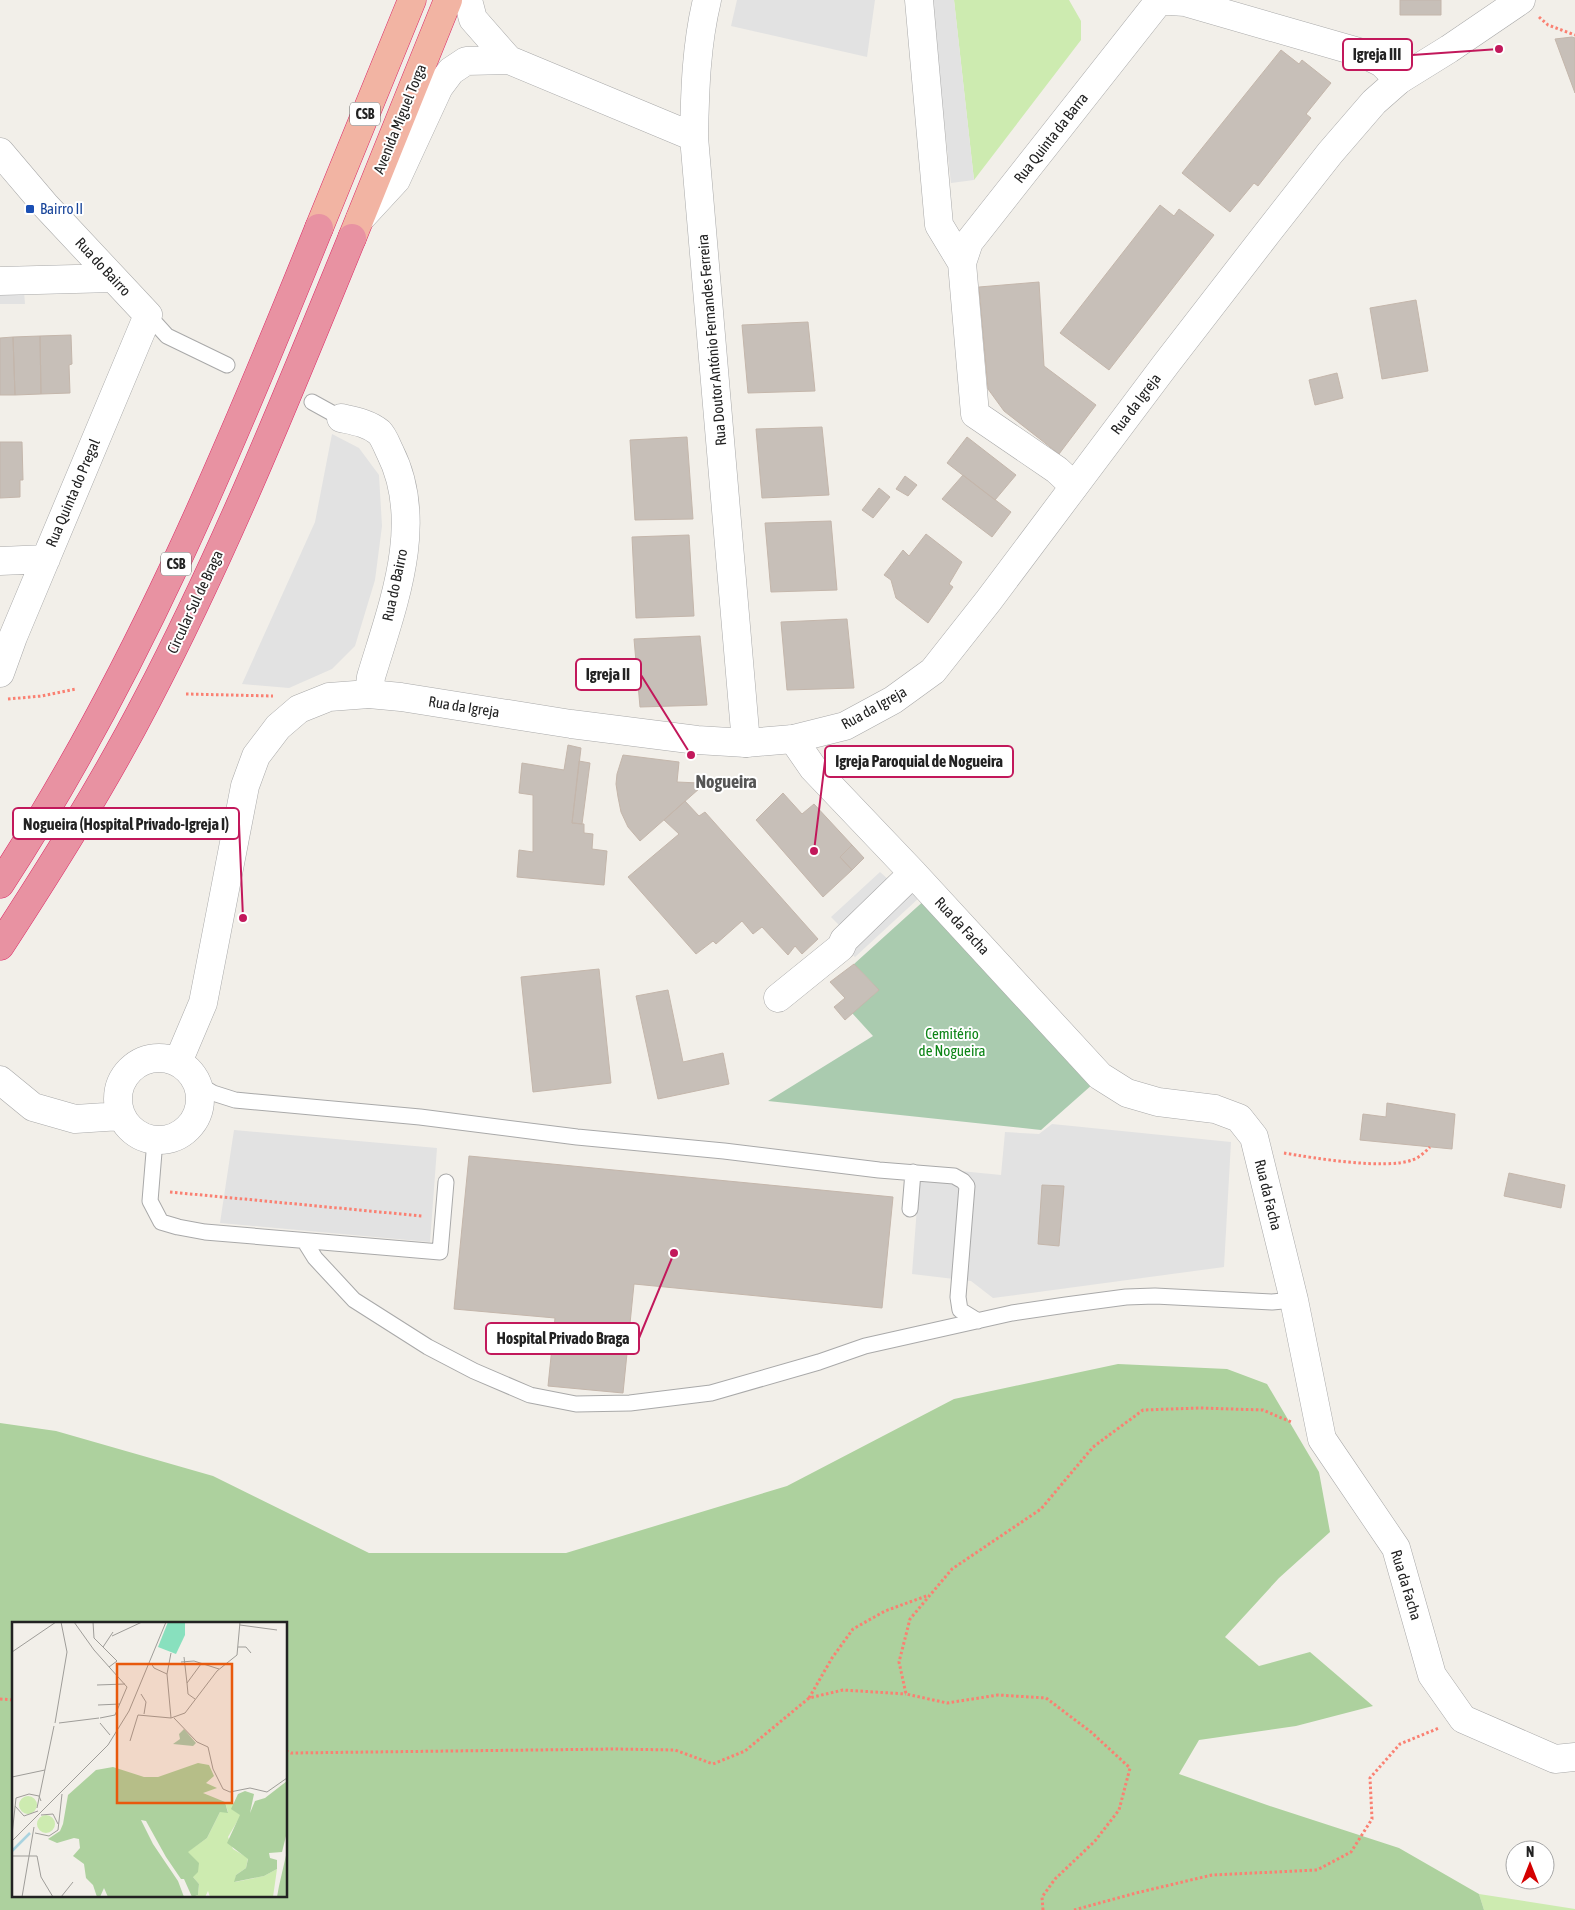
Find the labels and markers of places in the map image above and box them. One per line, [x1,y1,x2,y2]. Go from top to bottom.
callout: Igreja III [1343,39,1412,70]
place label: Bairro II [40,200,83,217]
marker: Bairro II [24,203,36,215]
callout: Igreja II [576,659,641,690]
callout: Igreja Paroquial de Nogueira [825,746,1013,777]
callout: Nogueira (Hospital Privado-Igreja I) [13,808,239,839]
callout: Hospital Privado Braga [486,1323,639,1354]

